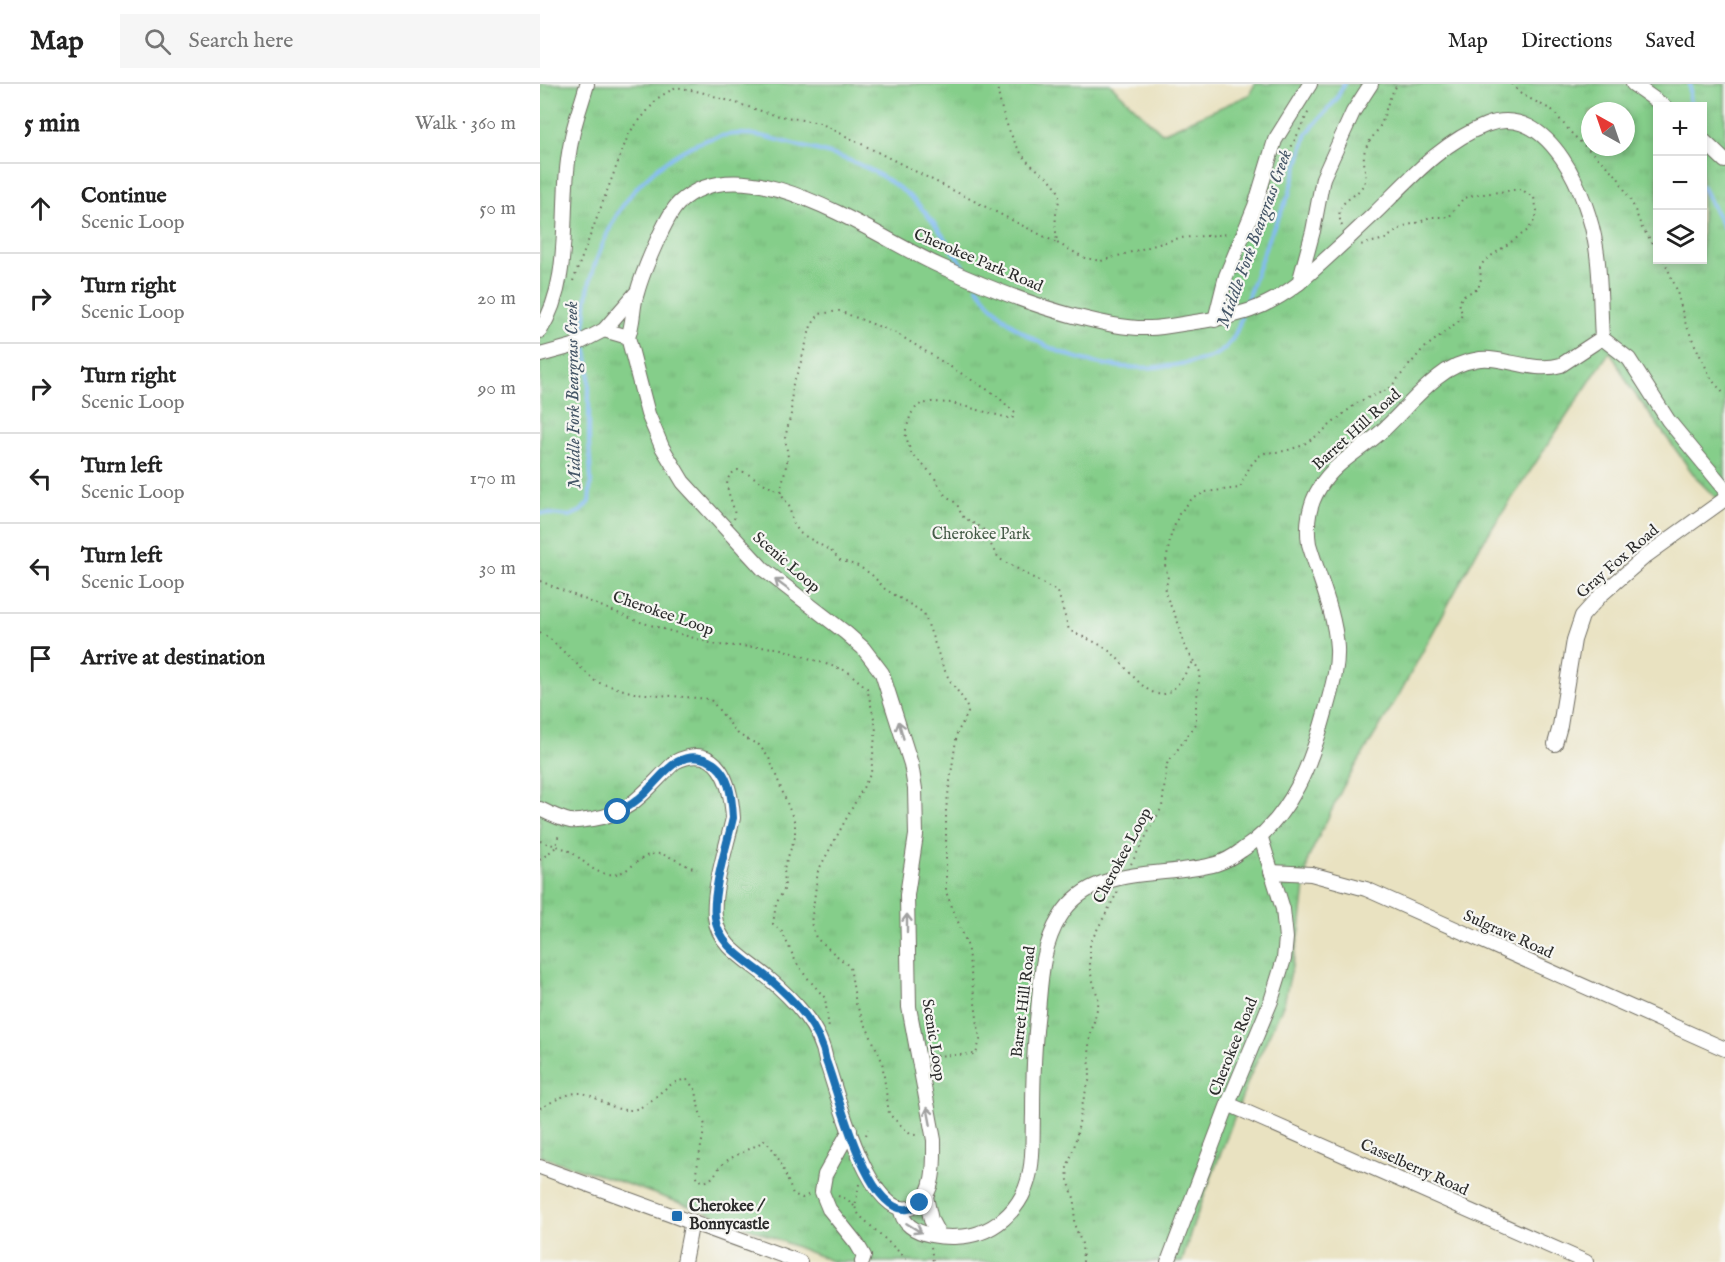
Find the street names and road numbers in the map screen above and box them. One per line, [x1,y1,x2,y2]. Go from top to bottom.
street label: Cherokee Park Road [910,225,1046,297]
street label: Barret Hill Road [1309,385,1406,475]
street label: Gray Fox Road [1573,520,1664,603]
street label: Scenic Loop [748,528,824,598]
street label: Cherokee Loop [610,587,717,641]
street label: Cherokee Loop [1089,804,1157,907]
street label: Sulgrave Road [1460,906,1556,964]
street label: Barret Hill Road [1007,945,1041,1059]
street label: Cherokee Road [1205,994,1263,1099]
street label: Scenic Loop [917,997,949,1083]
street label: Casselberry Road [1357,1135,1472,1201]

